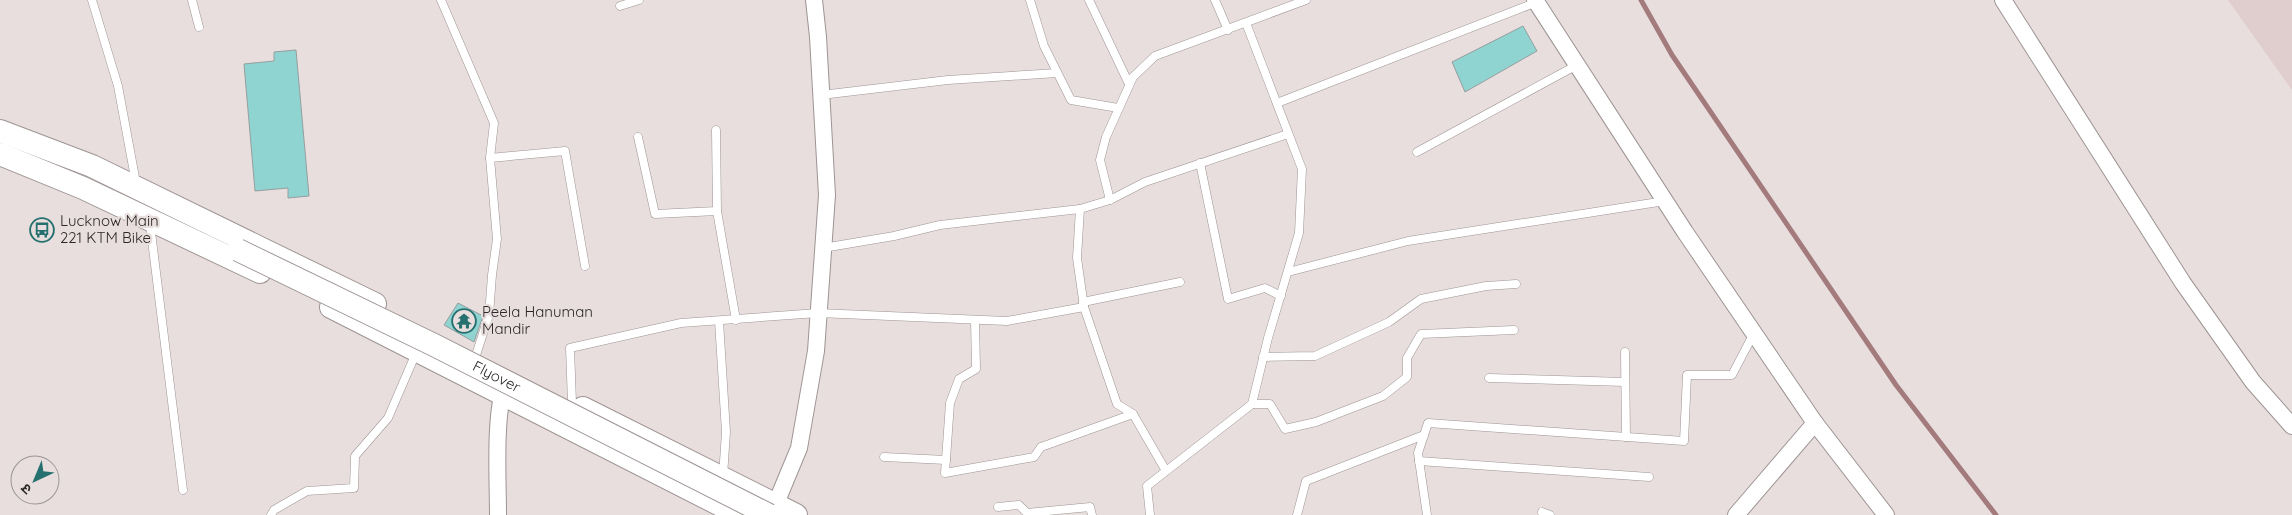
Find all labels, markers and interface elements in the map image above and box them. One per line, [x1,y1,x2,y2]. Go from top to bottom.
place label: Lucknow Main 221 KTM Bike [60,211,159,247]
bus stop icon: Lucknow Main 221 KTM Bike [29,217,55,243]
place label: Peela Hanuman Mandir [482,302,593,338]
temple icon: Peela Hanuman Mandir [451,308,477,334]
street label: Flyover [470,356,524,397]
north arrow [10,455,60,505]
text: उ [16,479,35,499]

